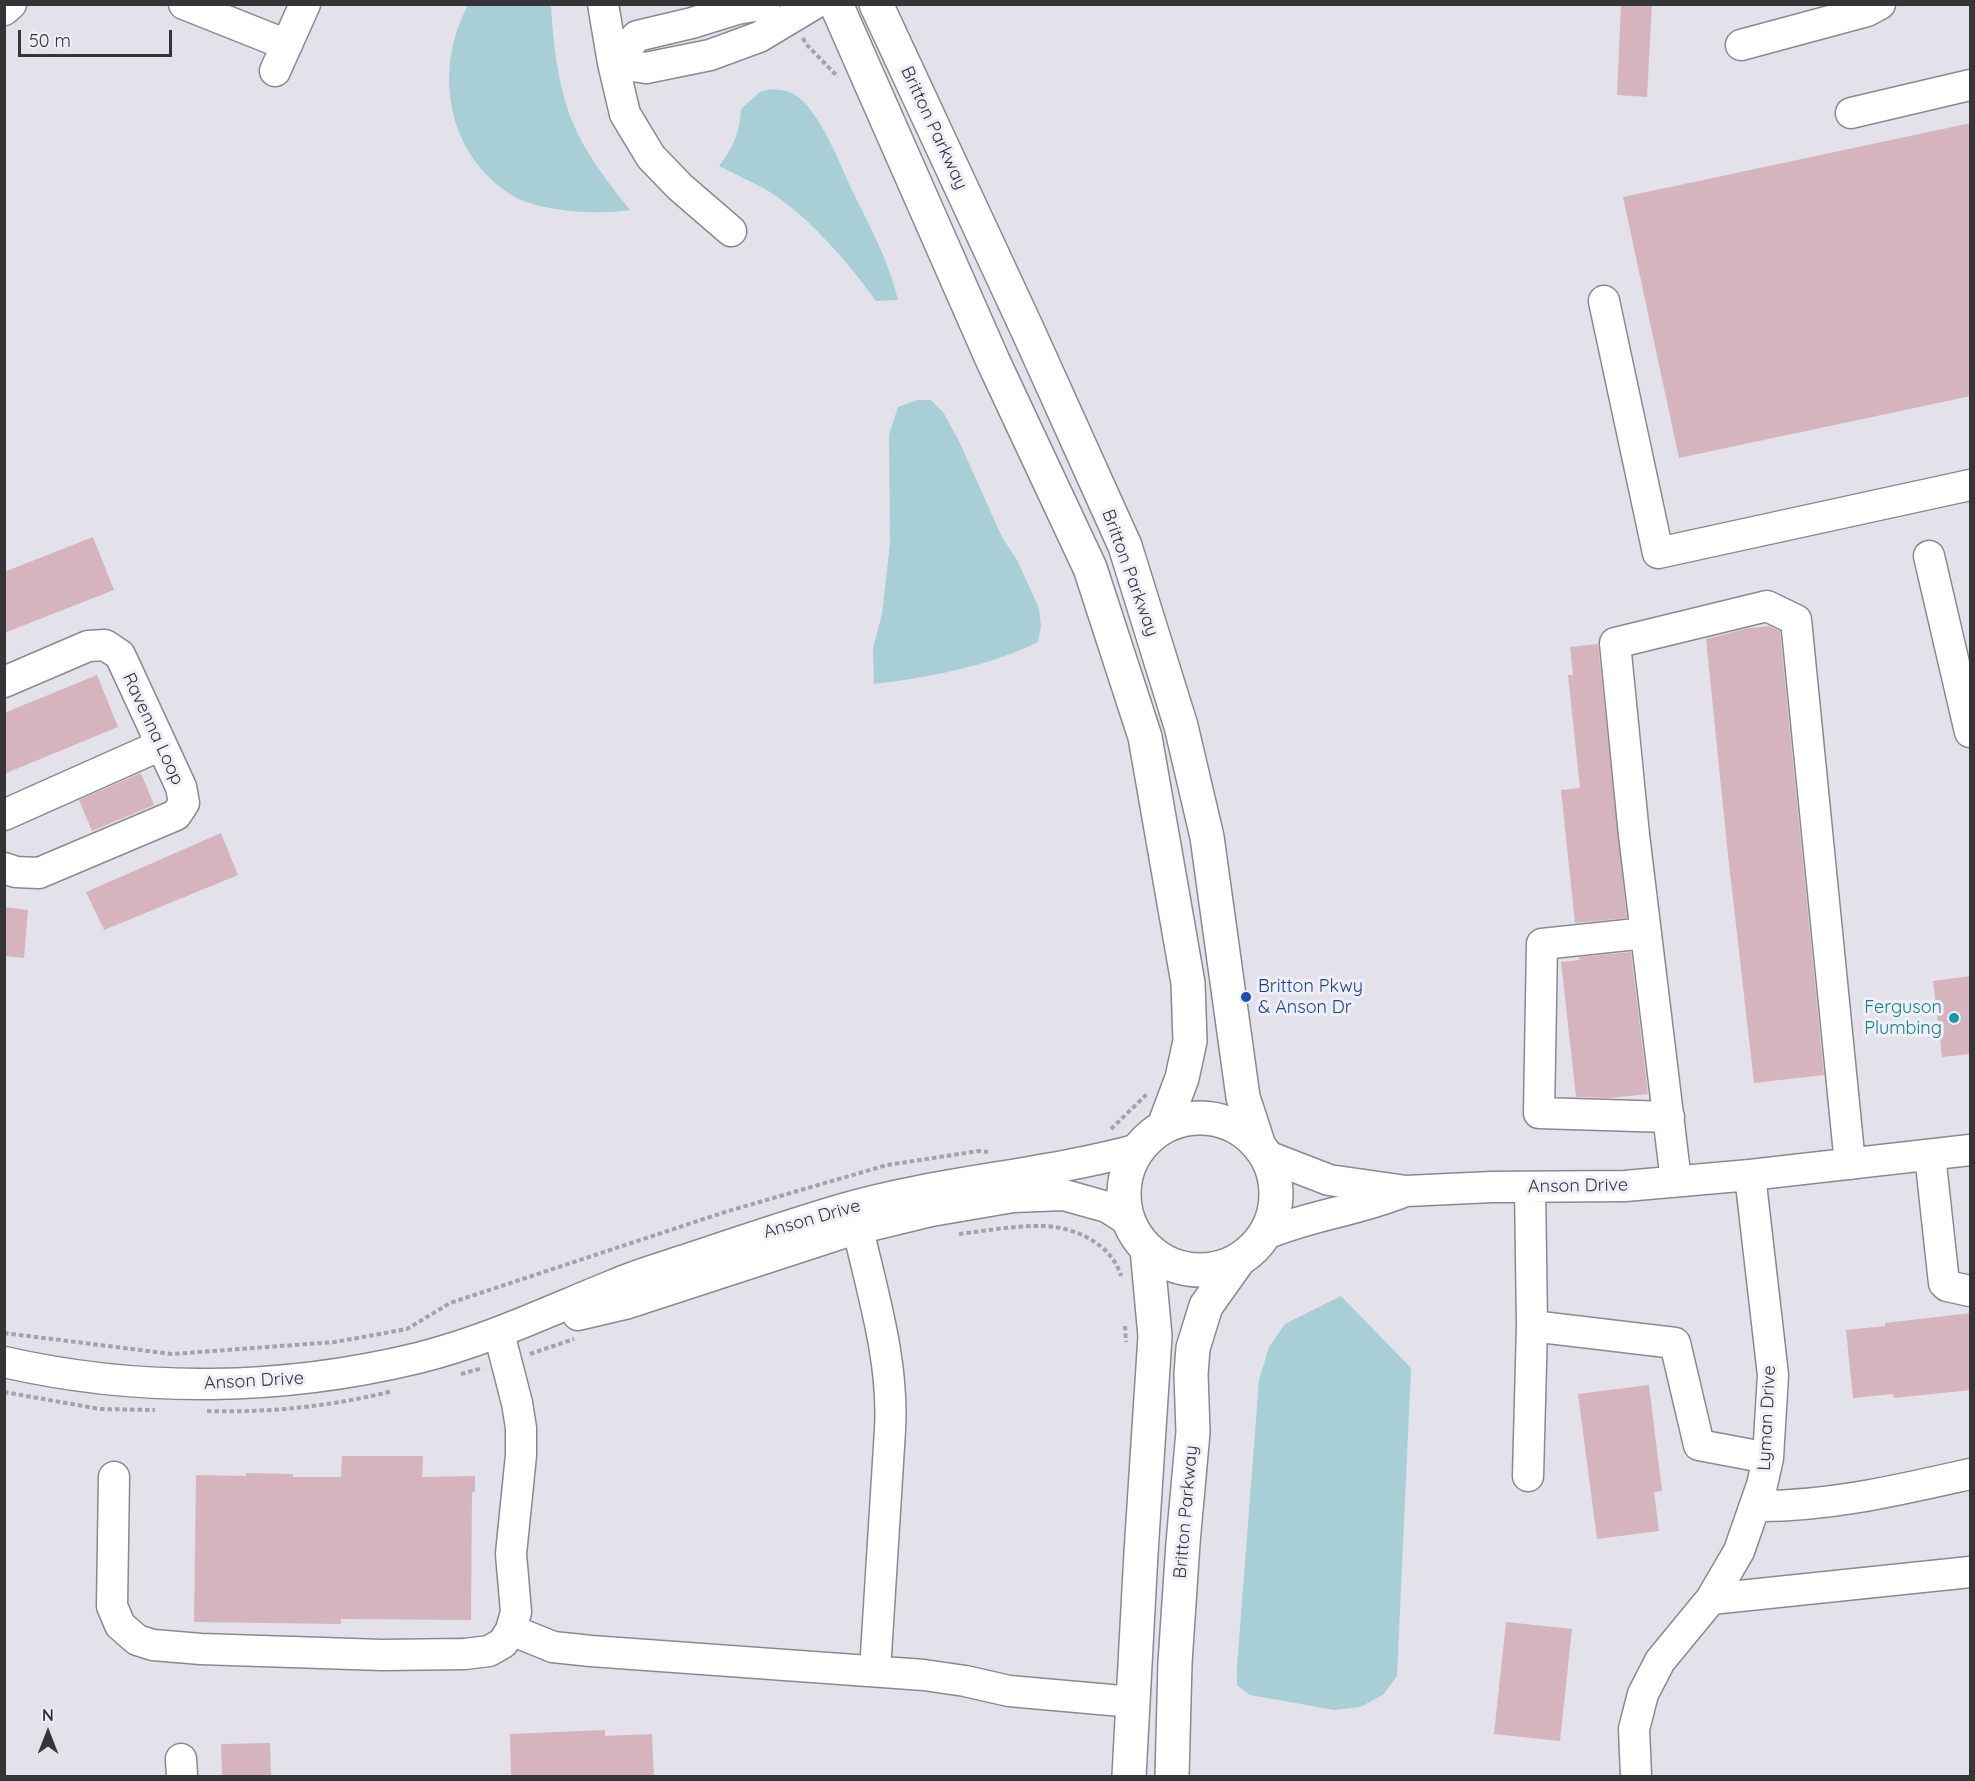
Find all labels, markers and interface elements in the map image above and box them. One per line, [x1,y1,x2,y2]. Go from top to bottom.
scale bar [21,18,176,56]
text: 50 m [29,29,71,52]
street label: Britton Parkway [896,63,972,193]
street label: Britton Parkway [1097,507,1163,639]
street label: Ravenna Loop [118,669,188,789]
place label: Britton Pkwy & Anson Dr [1258,976,1363,1018]
marker: Britton Pkwy & Anson Dr [1239,990,1253,1004]
place label: Ferguson Plumbing [1864,997,1942,1040]
marker: Ferguson Plumbing [1947,1011,1961,1025]
street label: Anson Drive [1528,1174,1628,1198]
street label: Anson Drive [761,1195,863,1243]
street label: Lyman Drive [1753,1365,1781,1471]
street label: Anson Drive [203,1368,305,1394]
street label: Britton Parkway [1169,1444,1203,1580]
north arrow [18,1703,78,1763]
text: N [42,1705,54,1725]

